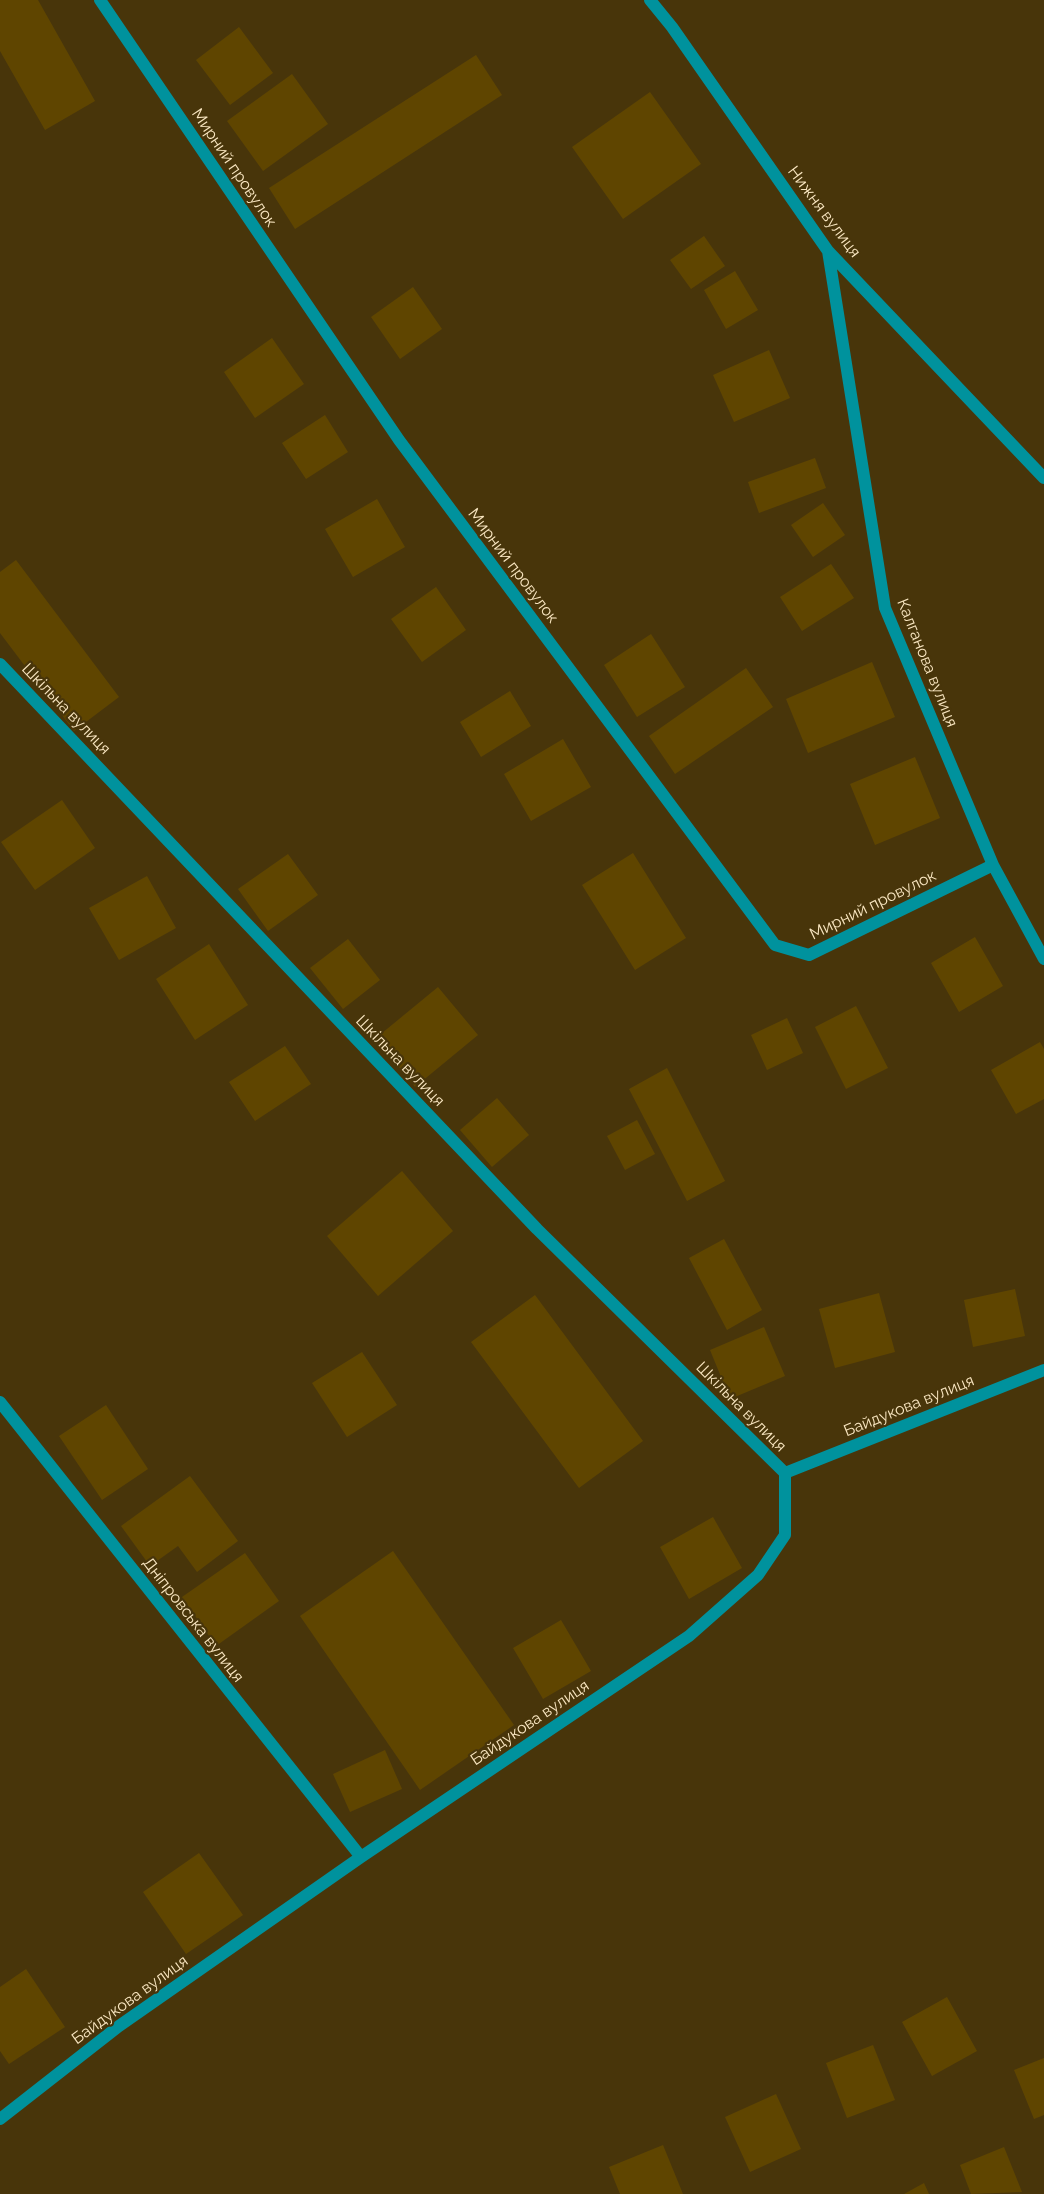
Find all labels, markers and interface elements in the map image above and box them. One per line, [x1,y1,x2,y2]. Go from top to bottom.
street label: Мирний провулок [187,105,281,231]
street label: Нижня вулиця [784,163,864,261]
street label: Мирний провулок [464,505,562,627]
street label: Калганова вулиця [892,596,962,730]
street label: Шкільна вулиця [18,659,114,759]
street label: Мирний провулок [807,866,939,944]
street label: Шкільна вулиця [352,1011,448,1111]
street label: Шкільна вулиця [692,1358,790,1456]
street label: Байдукова вулиця [841,1371,977,1441]
street label: Дніпровська вулиця [138,1554,248,1686]
street label: Байдукова вулиця [467,1676,593,1770]
street label: Байдукова вулиця [68,1951,192,2049]

